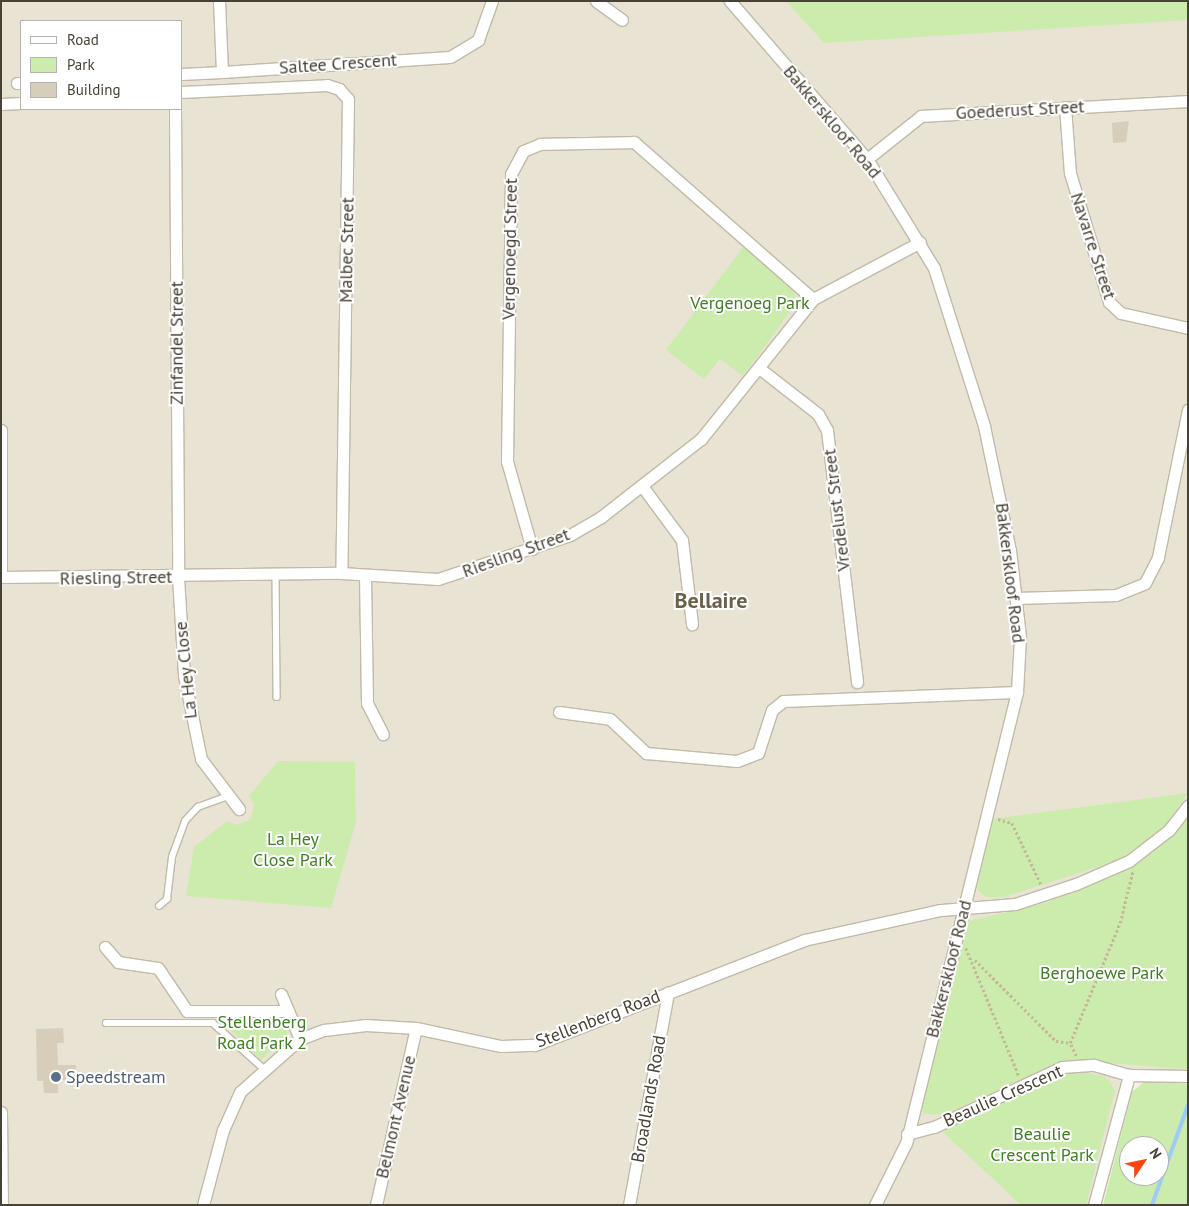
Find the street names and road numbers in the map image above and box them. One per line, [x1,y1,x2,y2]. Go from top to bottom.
street label: Saltee Crescent [278,49,398,79]
street label: Bakkerskloof Road [778,61,886,183]
street label: Goederust Street [955,96,1085,124]
street label: Vergenoegd Street [498,178,522,320]
street label: Navarre Street [1066,190,1120,302]
street label: Malbec Street [335,197,359,303]
street label: Zinfandel Street [166,281,188,405]
street label: Vredelust Street [819,448,855,572]
street label: Bakkerskloof Road [991,502,1029,644]
street label: Riesling Street [459,524,573,582]
street label: Riesling Street [60,566,172,590]
street label: La Hey Close [170,620,202,720]
street label: Bakkerskloof Road [921,898,977,1040]
street label: Stellenberg Road [533,985,663,1053]
street label: Broadlands Road [627,1034,671,1164]
street label: Belmont Avenue [371,1053,421,1181]
street label: Beaulie Crescent [940,1060,1066,1132]

